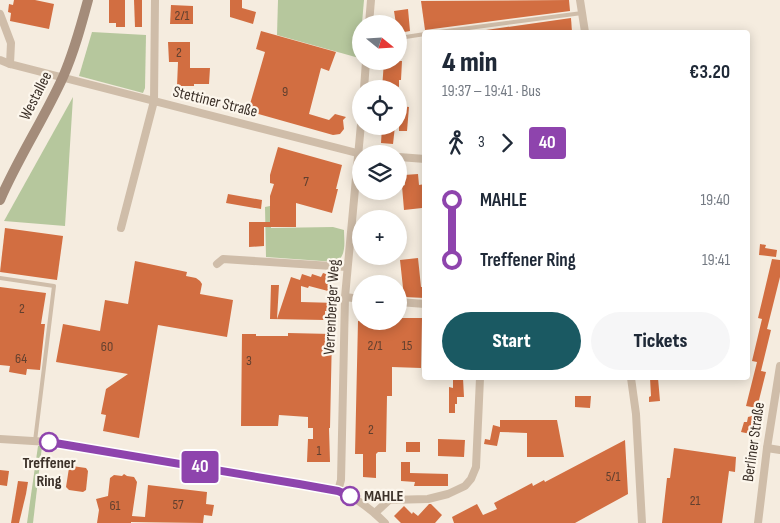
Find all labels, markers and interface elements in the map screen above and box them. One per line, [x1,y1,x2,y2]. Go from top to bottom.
house number: 2/1 [174,7,190,24]
north arrow [352,15,408,70]
map controls [352,15,407,330]
house number: 2 [176,44,182,61]
text: 4 min [442,46,497,79]
text: €3.20 [689,61,730,84]
street label: Westallee [16,68,56,124]
button: locate [352,80,407,135]
street label: Stettiner Straße [171,82,259,122]
text: 19:37 – 19:41 · Bus [442,82,541,101]
house number: 9 [282,83,288,100]
icon: walk [442,129,470,157]
icon: forward [493,129,521,157]
text: 40 [539,132,556,153]
text: 3 [478,133,485,152]
button: layers [352,145,407,200]
house number: 7 [303,173,309,190]
text: MAHLE [480,189,527,212]
text: 19:40 [700,191,730,210]
button: + [352,210,407,265]
text: Treffener Ring [480,249,576,272]
text: 19:41 [702,251,730,270]
street label: Verrenberger Weg [320,259,344,355]
button: − [352,275,407,330]
house number: 2 [19,300,25,317]
button: Start [442,312,581,370]
button: Tickets [591,312,730,370]
house number: 2/1 [367,337,383,354]
house number: 15 [402,337,413,354]
house number: 60 [101,338,113,355]
house number: 64 [15,350,27,367]
house number: 3 [246,352,252,369]
street label: Berliner Straße [739,401,769,483]
house number: 2 [368,421,374,438]
marker: Treffener Ring [39,432,59,452]
house number: 1 [317,442,322,459]
line badge: 40 [178,451,222,483]
place label: Treffener Ring [22,454,76,491]
text: 40 [192,456,208,477]
house number: 5/1 [606,468,620,485]
marker: MAHLE [340,486,360,506]
place label: MAHLE [364,487,404,506]
house number: 21 [690,492,700,509]
house number: 57 [172,496,184,513]
house number: 61 [109,497,121,514]

